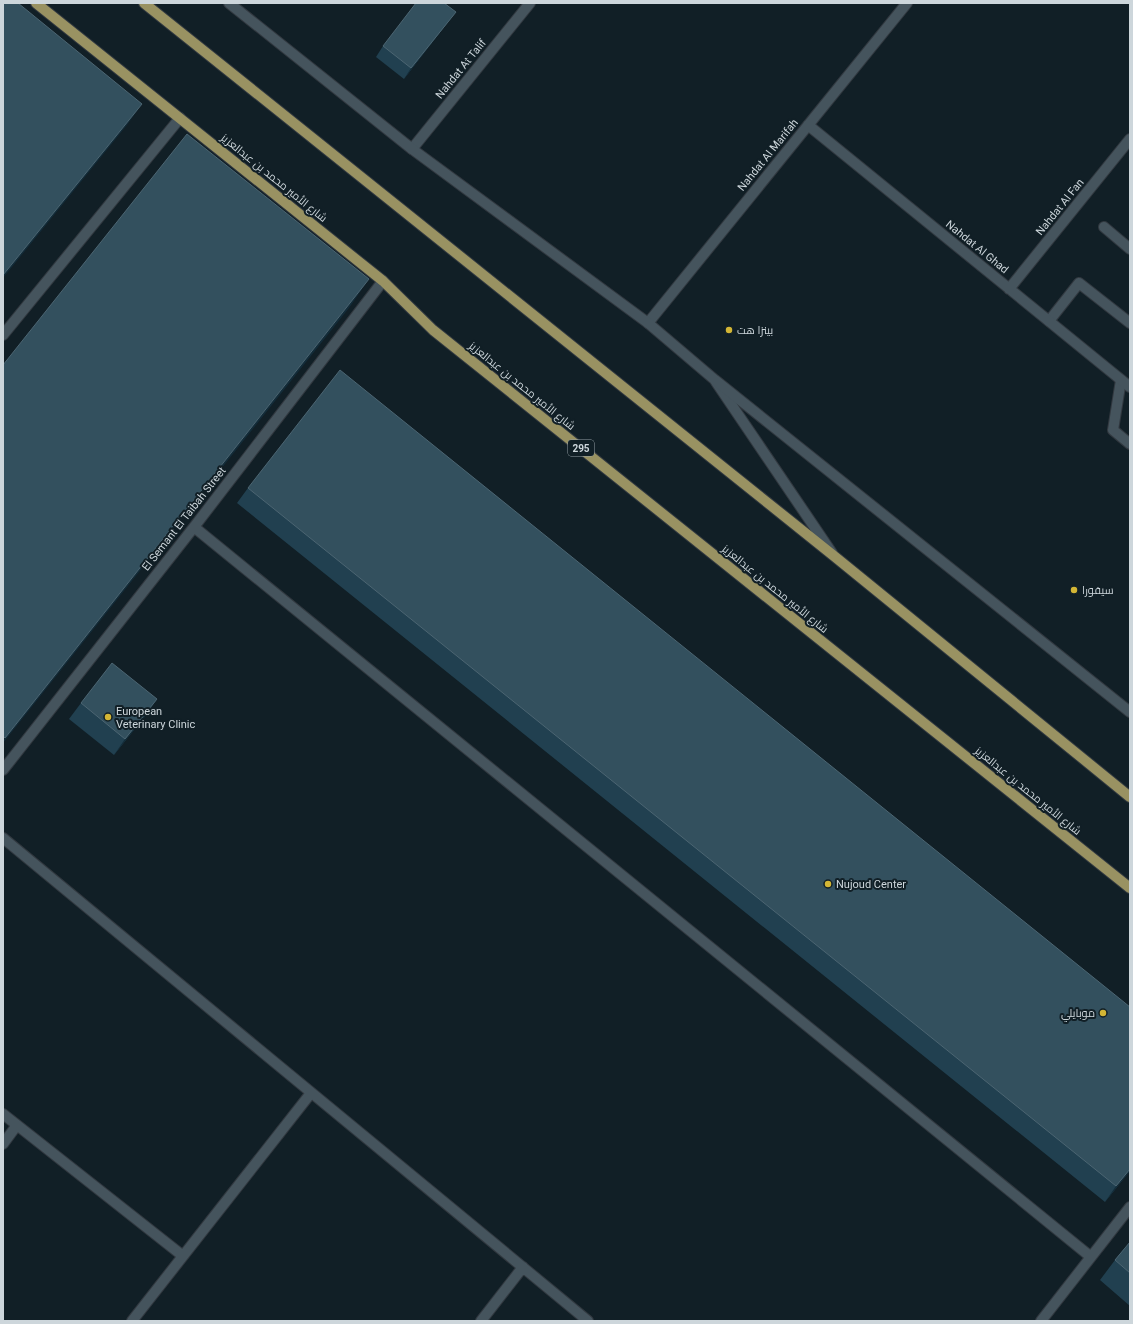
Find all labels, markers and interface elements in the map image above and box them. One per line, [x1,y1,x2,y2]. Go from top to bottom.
street label: Nahdat At Talif [433,37,489,101]
street label: Nahdat Al Marifah [735,116,801,194]
street label: شارع الأمير محمد بن عبدالعزيز [217,131,330,226]
street label: Nahdat Al Fan [1033,176,1087,238]
street label: Nahdat Al Ghad [943,218,1011,276]
place label: بينزا هت [737,324,773,337]
marker: بينزا هت [724,325,734,335]
street label: شارع الأمير محمد بن عبدالعزيز [465,339,578,434]
road number: 295 [568,440,594,456]
street label: El Semant El Taibah Street [139,464,229,573]
street label: شارع الأمير محمد بن عبدالعزيز [718,542,831,637]
place label: سيفورا [1082,584,1114,597]
marker: سيفورا [1069,585,1079,595]
place label: European Veterinary Clinic [116,705,196,731]
marker: European Veterinary Clinic [103,712,113,722]
street label: شارع الأمير محمد بن عبدالعزيز [971,744,1084,839]
place label: Nujoud Center [836,878,906,891]
marker: Nujoud Center [823,879,833,889]
place label: موبايلي [1061,1007,1095,1022]
marker: موبايلي [1098,1008,1108,1018]

